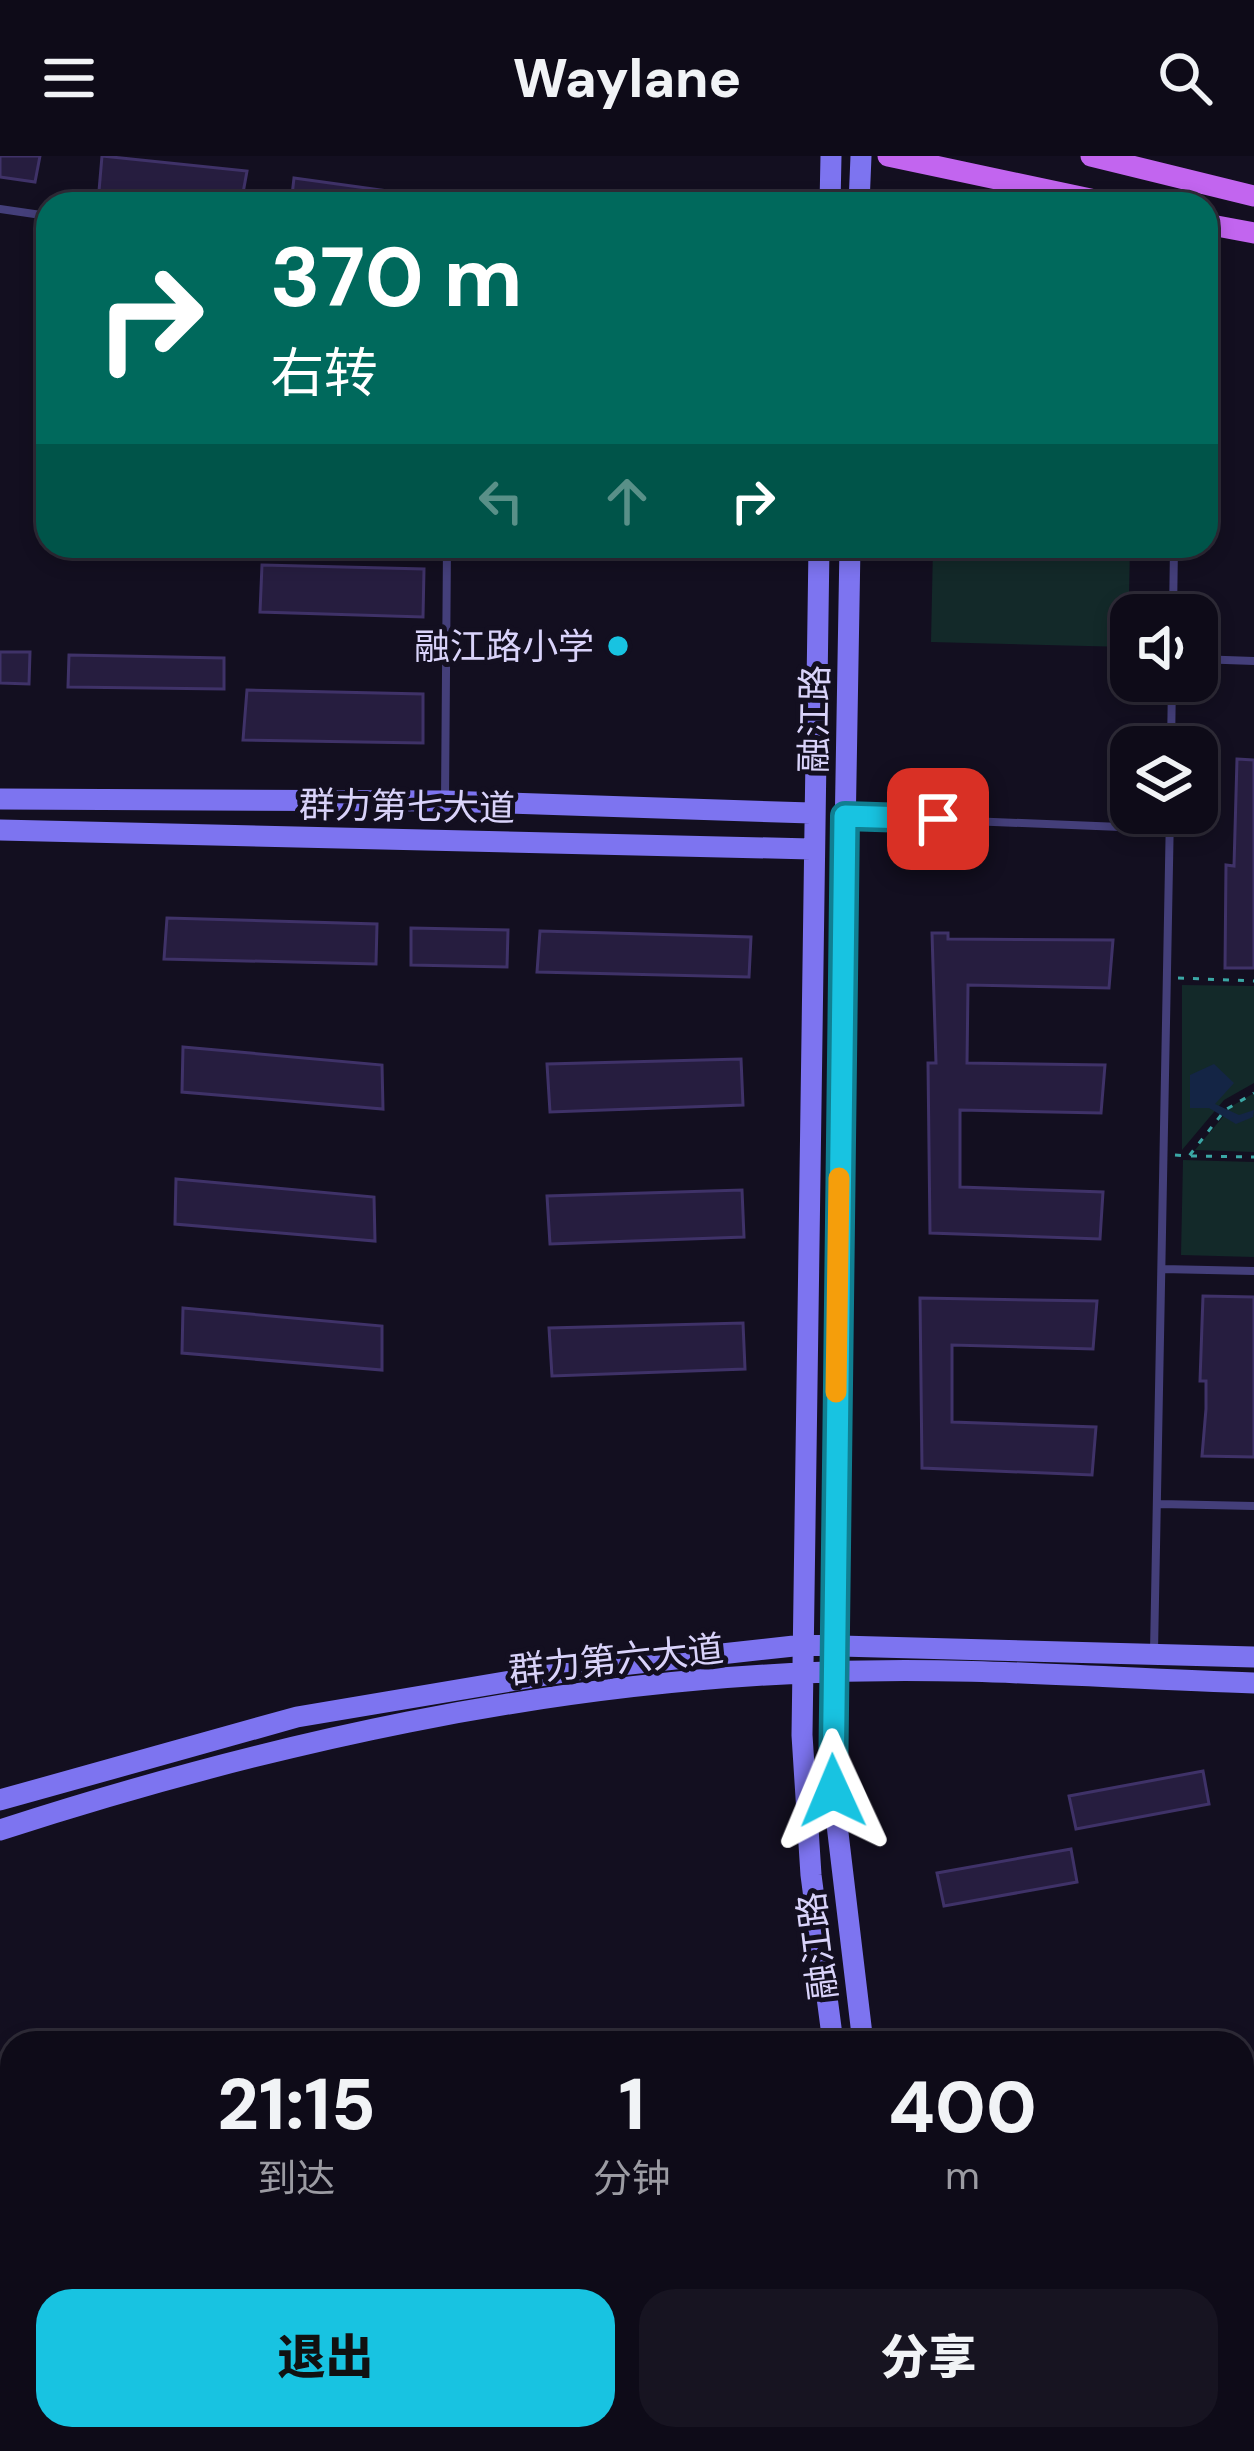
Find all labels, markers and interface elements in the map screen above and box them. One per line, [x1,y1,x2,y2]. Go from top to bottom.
text: Waylane [513,43,741,114]
icon: menu [36,45,102,111]
icon: search [1152,45,1218,111]
text: 370 m [270,223,523,332]
icon: right [72,240,228,396]
text: 右转 [270,338,378,409]
icon: left [468,468,534,534]
icon: ahead [594,468,660,534]
icon: right [720,468,786,534]
map controls [1110,594,1218,834]
button: sound [1110,594,1218,702]
place label: 融江路小学 [414,623,594,670]
marker: 融江路小学 [605,633,631,659]
street label: 融江路 [790,665,839,773]
button: layers [1110,726,1218,834]
pin [887,768,989,870]
street label: 群力第七大道 [299,781,515,832]
icon: arrive [905,786,971,852]
street label: 群力第六大道 [506,1625,726,1694]
position arrow [770,1728,896,1854]
street label: 融江路 [788,1889,847,2002]
text: 21:15 [217,2058,376,2151]
text: 1 [618,2058,645,2151]
text: 400 [888,2061,1037,2154]
text: m [945,2150,980,2201]
text: 到达 [257,2153,335,2204]
text: 分钟 [593,2153,671,2204]
button: 退出 [36,2289,615,2427]
button: 分享 [639,2289,1218,2427]

